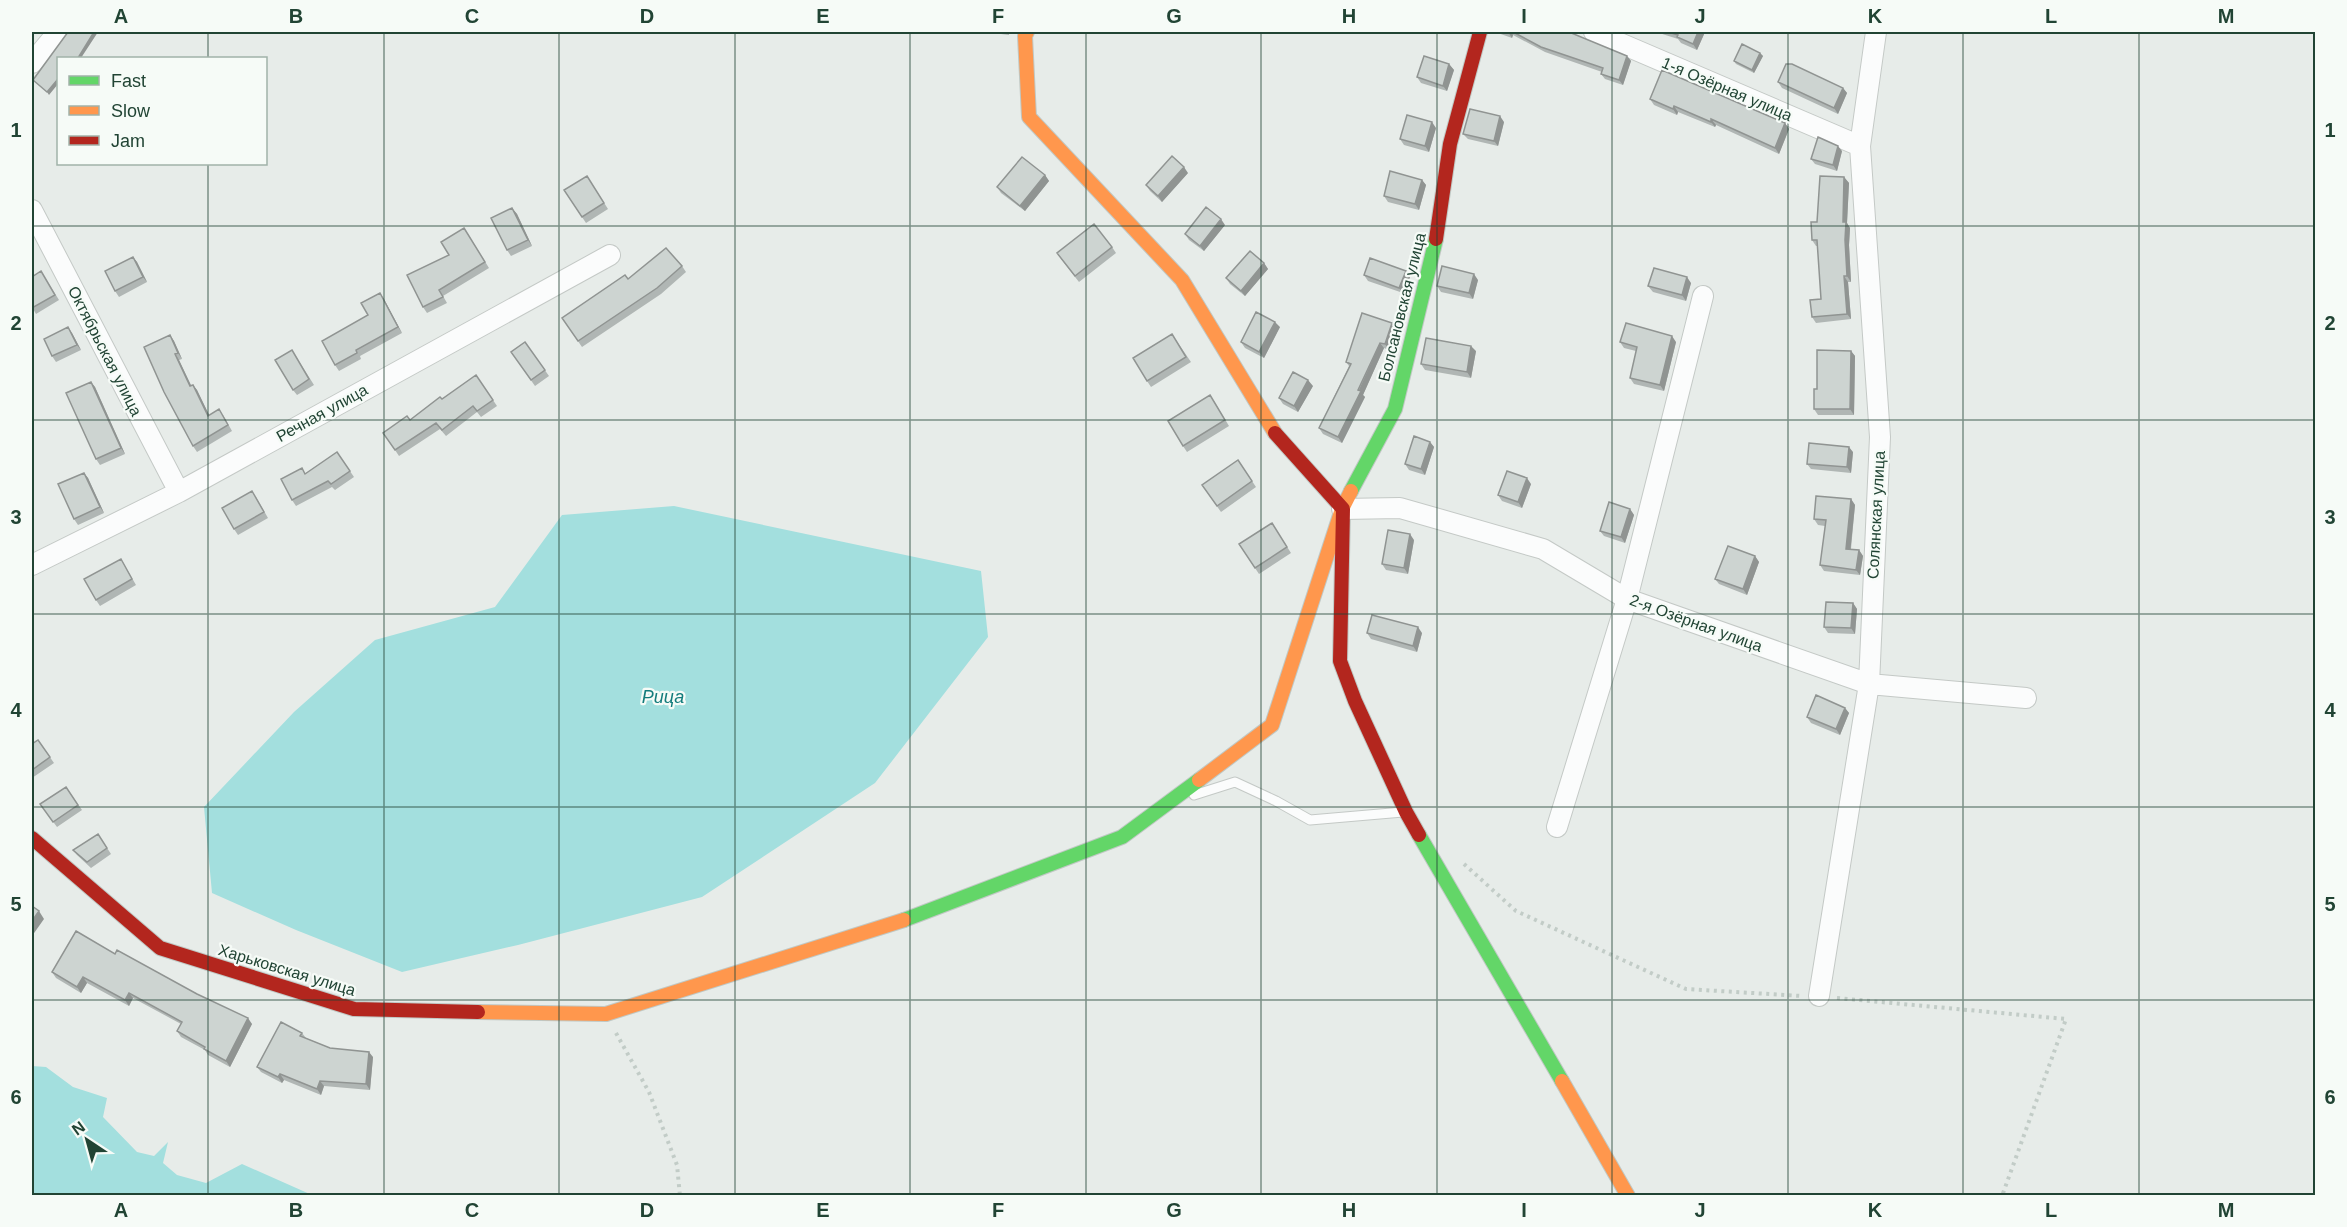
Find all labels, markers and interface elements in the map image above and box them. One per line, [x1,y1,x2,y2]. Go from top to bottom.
text: A [114,5,128,27]
text: B [289,5,303,27]
text: C [465,5,479,27]
text: D [640,5,654,27]
text: E [816,5,830,27]
text: F [992,5,1004,27]
text: G [1166,5,1182,27]
text: H [1342,5,1356,27]
text: I [1521,5,1527,27]
text: J [1694,5,1706,27]
text: K [1868,5,1883,27]
text: L [2045,5,2057,27]
text: M [2218,5,2234,27]
street label: 1-я Озёрная улица [1659,54,1795,124]
legend [57,57,267,165]
text: Fast [111,71,146,91]
text: Slow [111,101,151,121]
text: 1 [10,119,22,141]
text: 1 [2324,119,2336,141]
text: Jam [111,131,145,151]
street label: Болсановская улица [1375,231,1429,383]
street label: Октябрьская улица [65,283,145,419]
text: 2 [10,312,22,334]
text: 2 [2324,312,2336,334]
street label: Речная улица [273,381,371,445]
street label: Солянская улица [1864,450,1888,579]
text: 3 [10,506,22,528]
text: 3 [2324,506,2336,528]
street label: 2-я Озёрная улица [1627,591,1765,655]
water label: Рица [642,687,684,707]
text: 4 [10,699,22,721]
text: 4 [2324,699,2336,721]
text: 5 [10,893,22,915]
text: 5 [2324,893,2336,915]
street label: Харьковская улица [216,941,358,999]
text: 6 [10,1086,22,1108]
text: 6 [2324,1086,2336,1108]
north arrow [57,1110,117,1170]
text: N [69,1118,88,1139]
text: A [114,1199,128,1221]
text: B [289,1199,303,1221]
text: C [465,1199,479,1221]
text: D [640,1199,654,1221]
text: E [816,1199,830,1221]
text: F [992,1199,1004,1221]
text: G [1166,1199,1182,1221]
text: H [1342,1199,1356,1221]
text: I [1521,1199,1527,1221]
text: J [1694,1199,1706,1221]
text: K [1868,1199,1883,1221]
text: L [2045,1199,2057,1221]
text: M [2218,1199,2234,1221]

